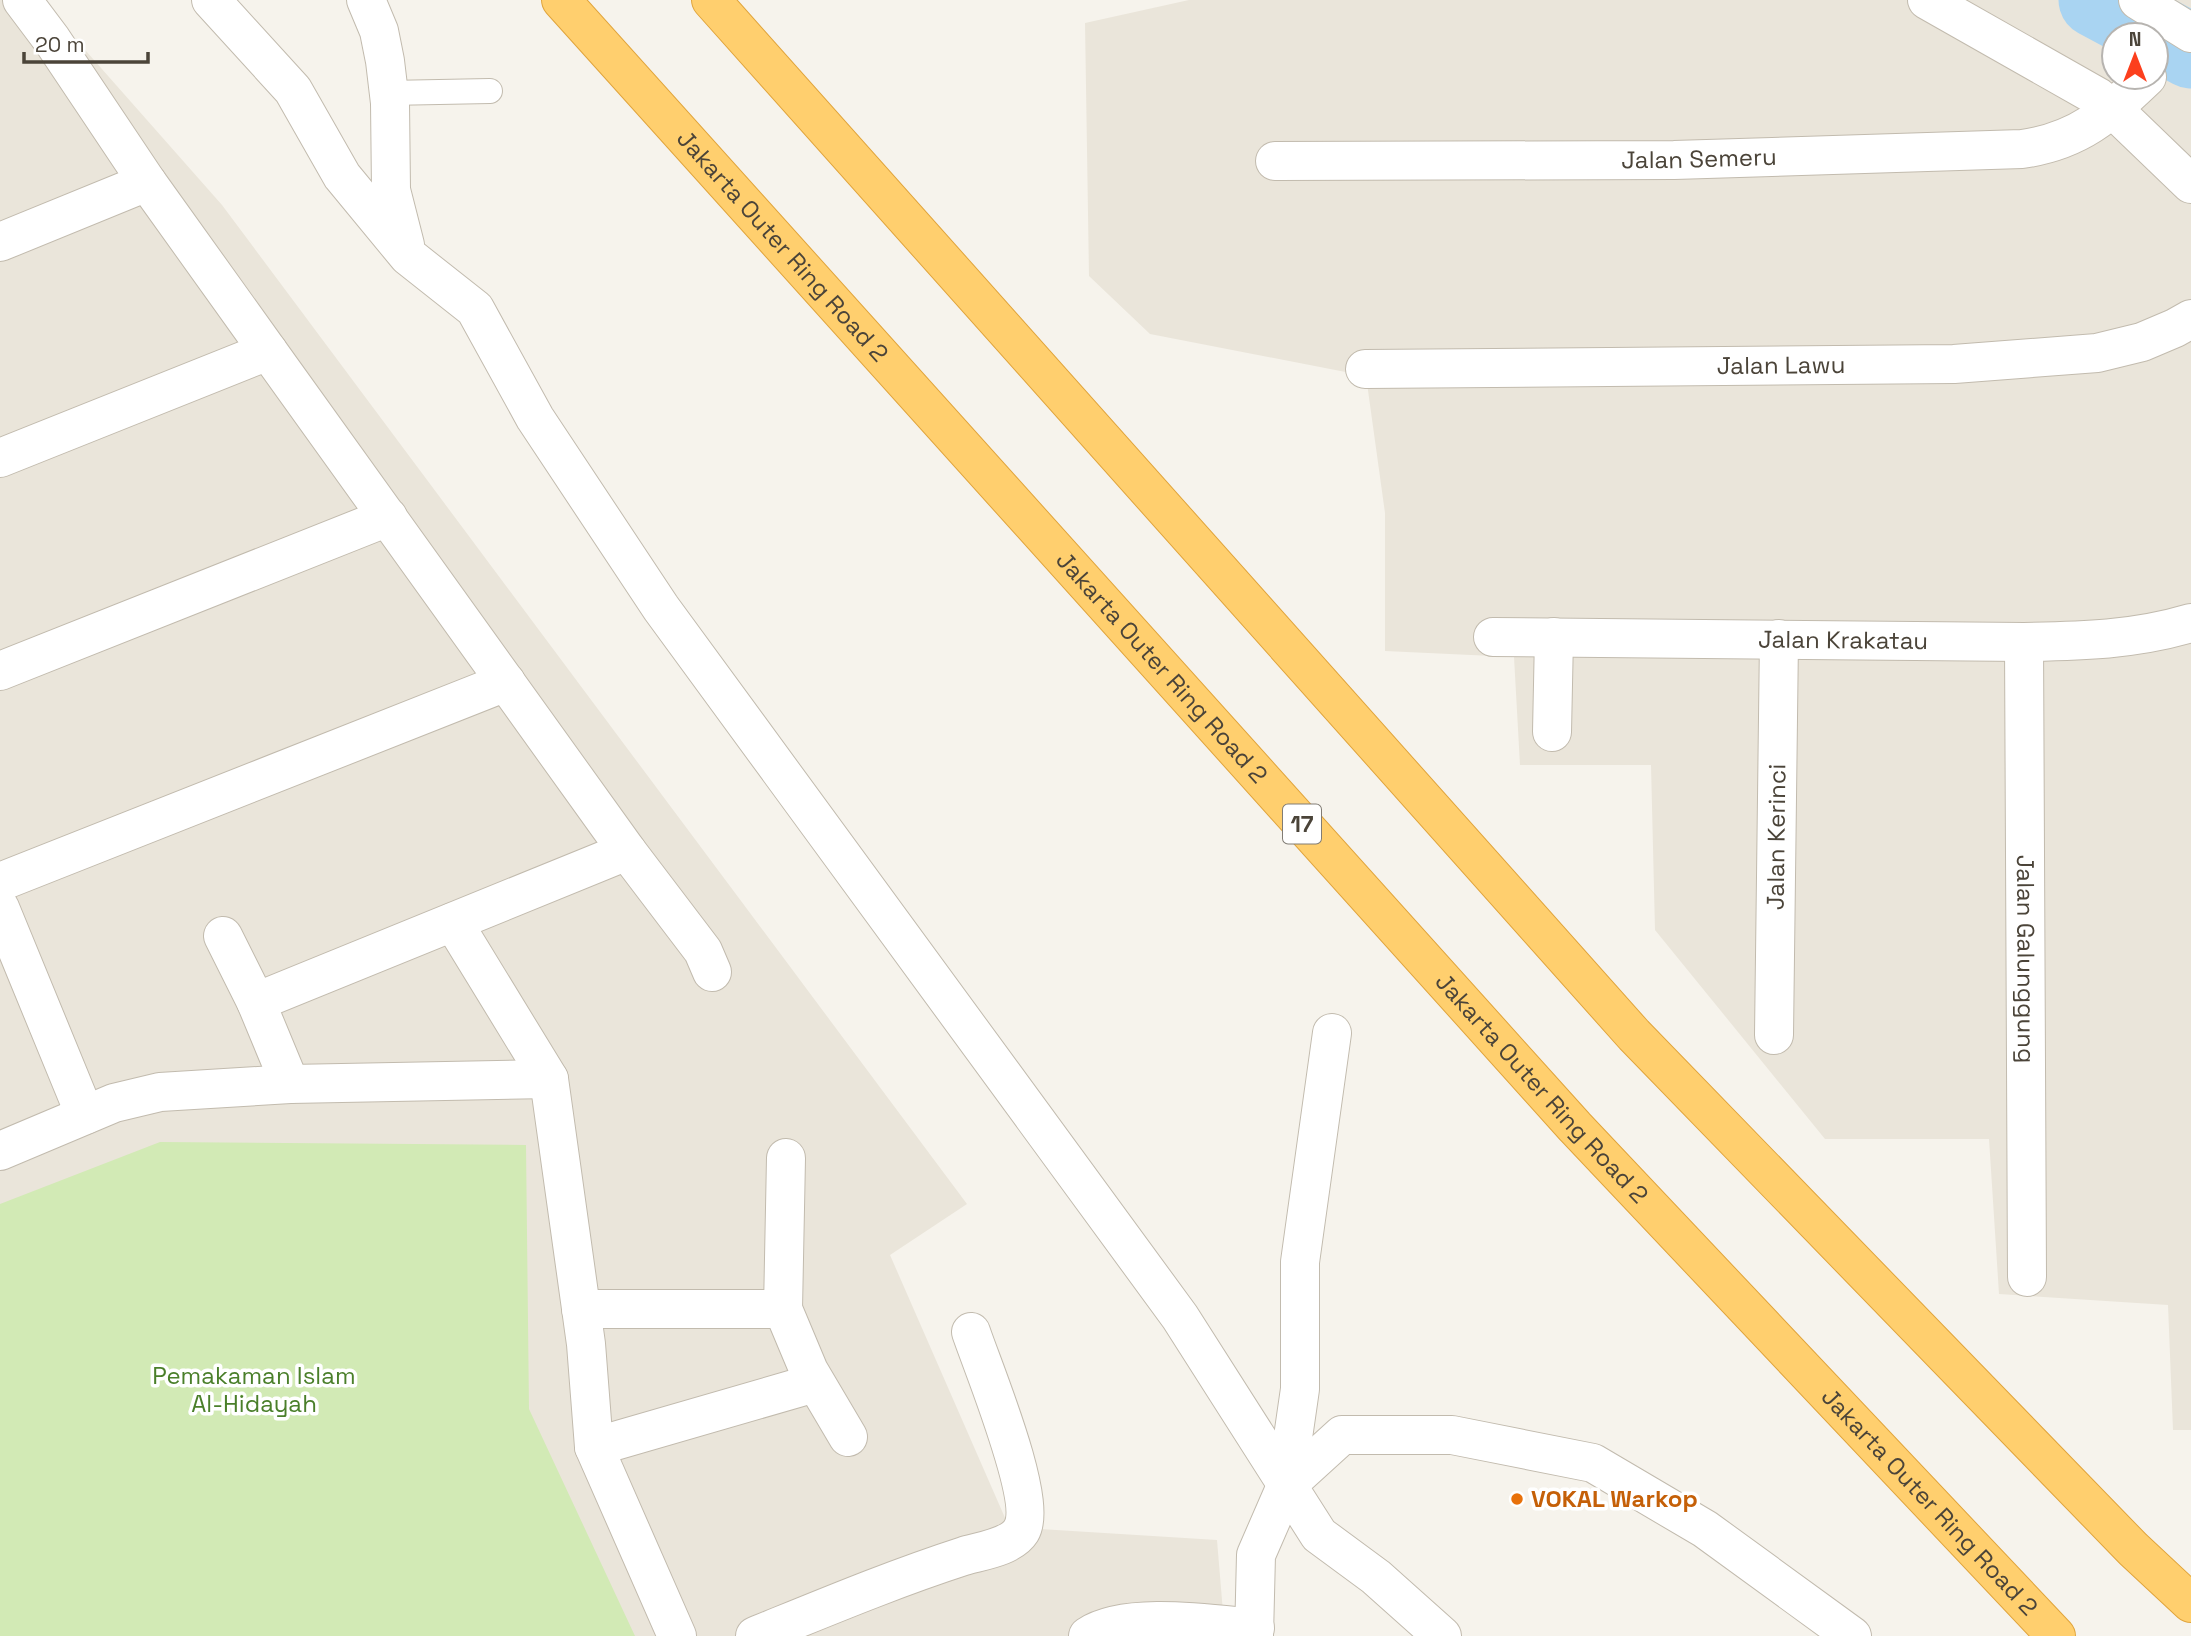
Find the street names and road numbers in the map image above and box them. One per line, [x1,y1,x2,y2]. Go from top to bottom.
street label: Jakarta Outer Ring Road 2 [670,123,895,368]
street label: Jalan Semeru [1621,141,1777,175]
street label: Jalan Lawu [1717,349,1845,381]
street label: Jakarta Outer Ring Road 2 [1050,545,1274,790]
street label: Jalan Krakatau [1758,623,1928,656]
street label: Jalan Kerinci [1760,764,1792,910]
road number: 17 [1283,804,1321,844]
street label: Jalan Galunggung [2010,855,2042,1063]
street label: Jakarta Outer Ring Road 2 [1429,966,1655,1210]
street label: Jakarta Outer Ring Road 2 [1815,1381,2045,1622]

